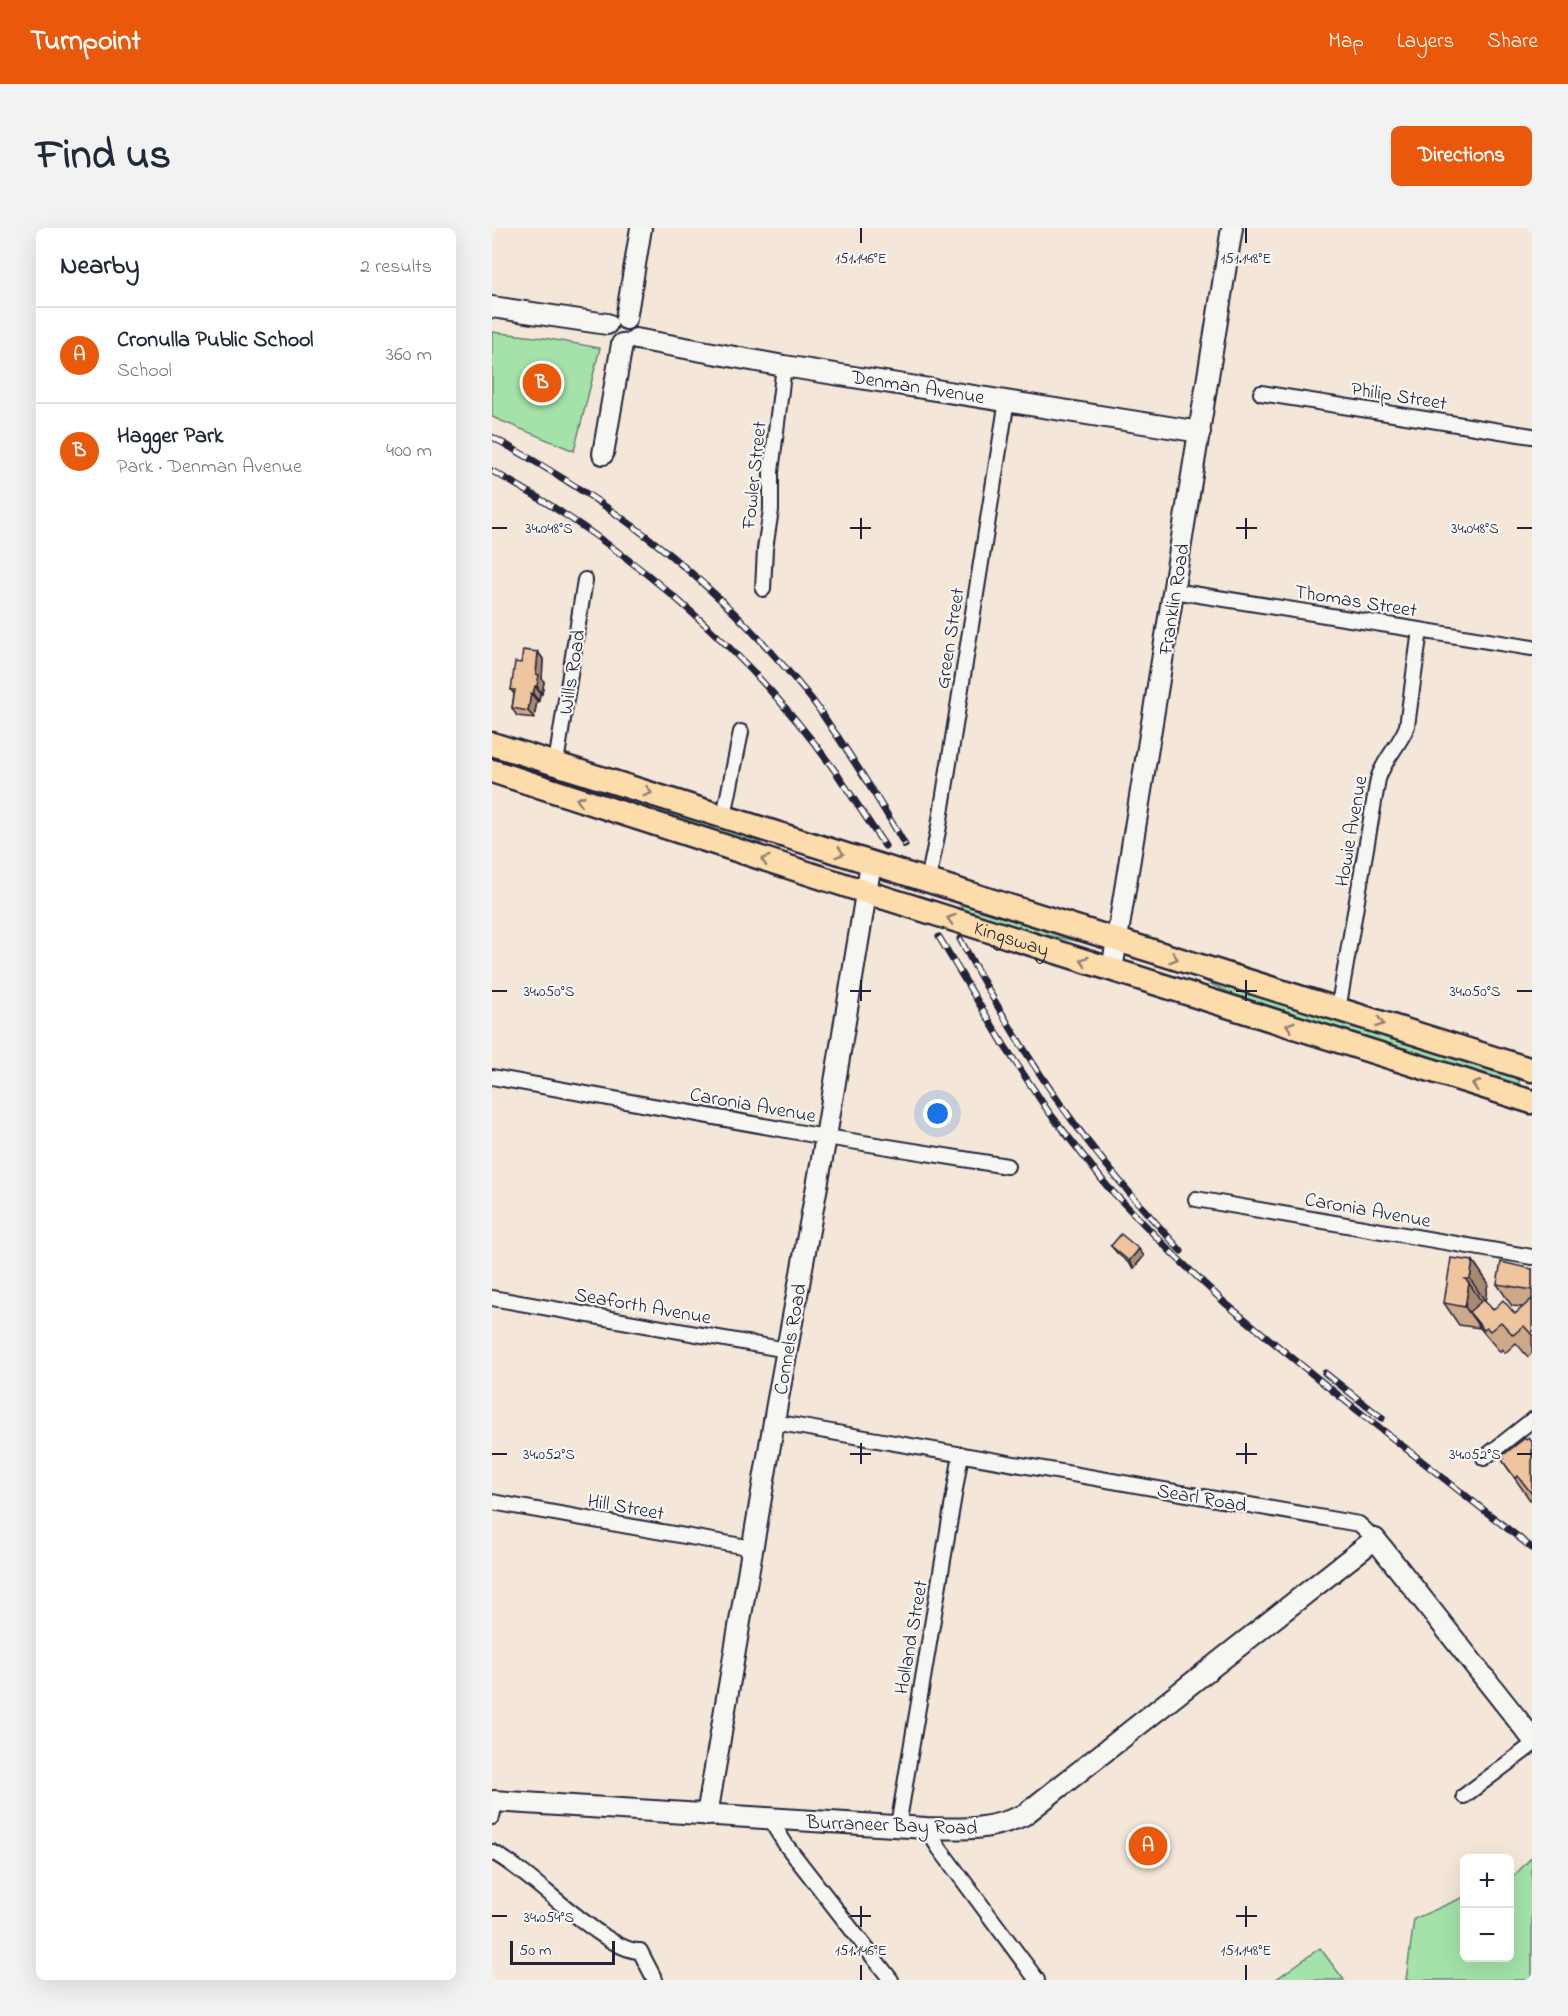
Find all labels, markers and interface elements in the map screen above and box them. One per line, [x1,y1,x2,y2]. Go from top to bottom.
text: Turnpoint [30,22,141,63]
text: Map [1328,27,1364,57]
text: Layers [1397,27,1454,57]
text: Share [1487,27,1538,57]
text: Find us [36,126,171,187]
button: Directions [1391,126,1532,186]
text: Nearby [60,248,139,286]
text: 151.146°E [835,248,887,270]
text: 151.148°E [1221,248,1271,270]
text: 2 results [360,253,432,282]
text: Cronulla Public School [117,325,314,357]
text: A [73,341,86,370]
text: 360 m [386,341,432,370]
text: School [117,357,172,386]
pin: B [523,360,562,406]
street label: Denman Avenue [848,363,986,413]
street label: Philip Street [1349,376,1449,419]
street label: Fowler Street [735,420,776,532]
text: Hagger Park [117,421,223,453]
text: B [73,437,86,466]
text: 400 m [386,437,432,466]
text: Park · Denman Avenue [117,453,302,482]
text: 34.048°S [525,518,573,540]
text: 34.048°S [1451,518,1499,540]
street label: Franklin Road [1152,542,1199,658]
street label: Thomas Street [1292,579,1419,626]
street label: Green Street [929,586,974,691]
street label: Wills Road [552,628,594,717]
street label: Howie Avenue [1328,773,1377,889]
one-way arrow [642,785,653,797]
one-way arrow [575,795,586,807]
one-way arrow [834,845,845,858]
one-way arrow [760,854,771,867]
one-way arrow [946,914,957,926]
street label: Kingsway [970,915,1052,966]
one-way arrow [1168,951,1179,963]
one-way arrow [1079,956,1090,969]
text: 34.050°S [524,981,575,1003]
text: 34.050°S [1450,981,1501,1003]
one-way arrow [1374,1016,1385,1028]
one-way arrow [1285,1021,1296,1033]
one-way arrow [1471,1079,1482,1092]
street label: Caronia Avenue [687,1081,818,1132]
your location [923,1099,952,1128]
street label: Caronia Avenue [1302,1186,1433,1237]
street label: Seaforth Avenue [572,1281,713,1334]
street label: Connels Road [767,1282,815,1397]
text: 34.052°S [523,1444,575,1466]
text: 34.052°S [1449,1444,1501,1466]
street label: Searl Road [1154,1477,1249,1522]
street label: Hill Street [585,1487,666,1530]
street label: Holland Street [888,1578,937,1697]
street label: Burraneer Bay Road [805,1809,978,1844]
pin: A [1128,1824,1168,1868]
map controls [1460,1854,1514,1962]
button: + [1460,1854,1514,1908]
text: 34.054°S [524,1907,575,1929]
button: − [1460,1908,1514,1962]
scale bar [510,1938,615,1966]
text: 50 m [519,1939,551,1963]
text: 151.146°E [835,1940,887,1962]
text: 151.148°E [1221,1940,1271,1962]

